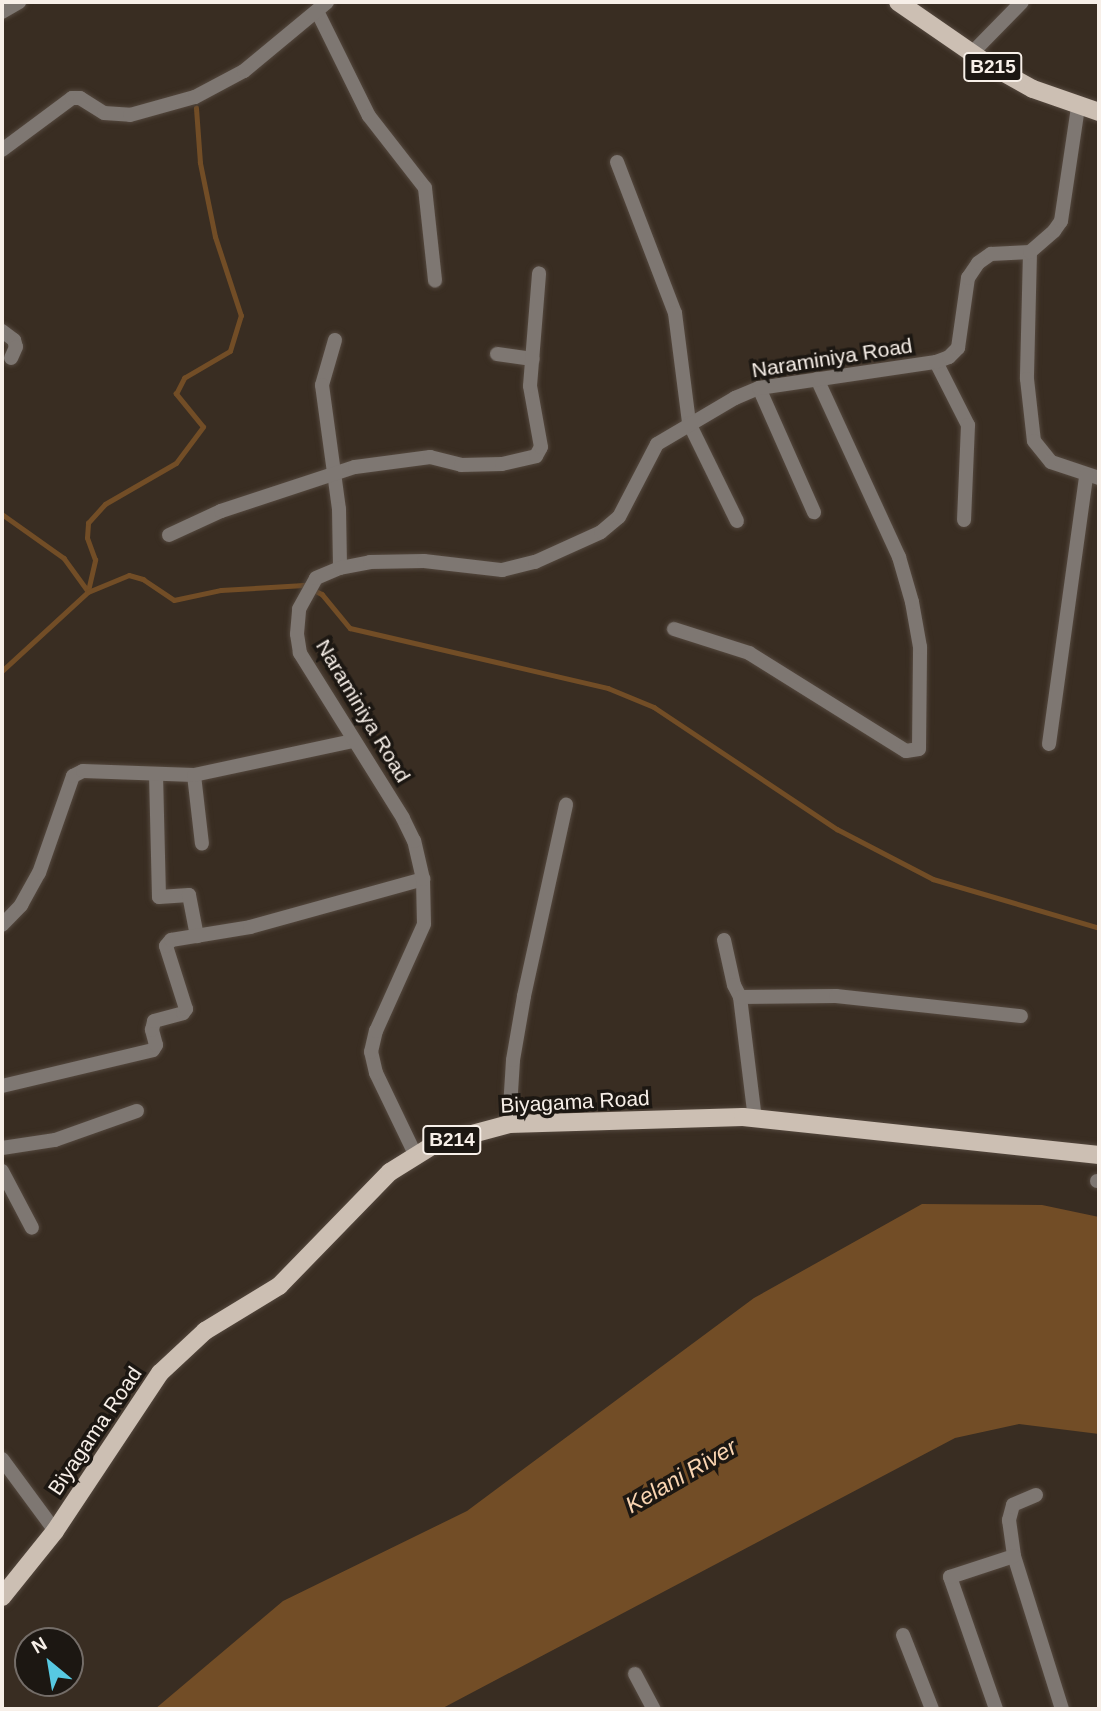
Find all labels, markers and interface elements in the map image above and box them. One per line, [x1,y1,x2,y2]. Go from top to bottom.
road number: B215 [963,52,1023,82]
street label: Naraminiya Road [750,333,914,383]
street label: Naraminiya Road [310,635,416,787]
street label: Biyagama Road [500,1086,650,1118]
road number: B214 [422,1124,482,1156]
street label: Biyagama Road [43,1362,147,1500]
water label: Kelani River [620,1433,742,1519]
north arrow [14,1627,84,1697]
text: N [28,1633,50,1658]

